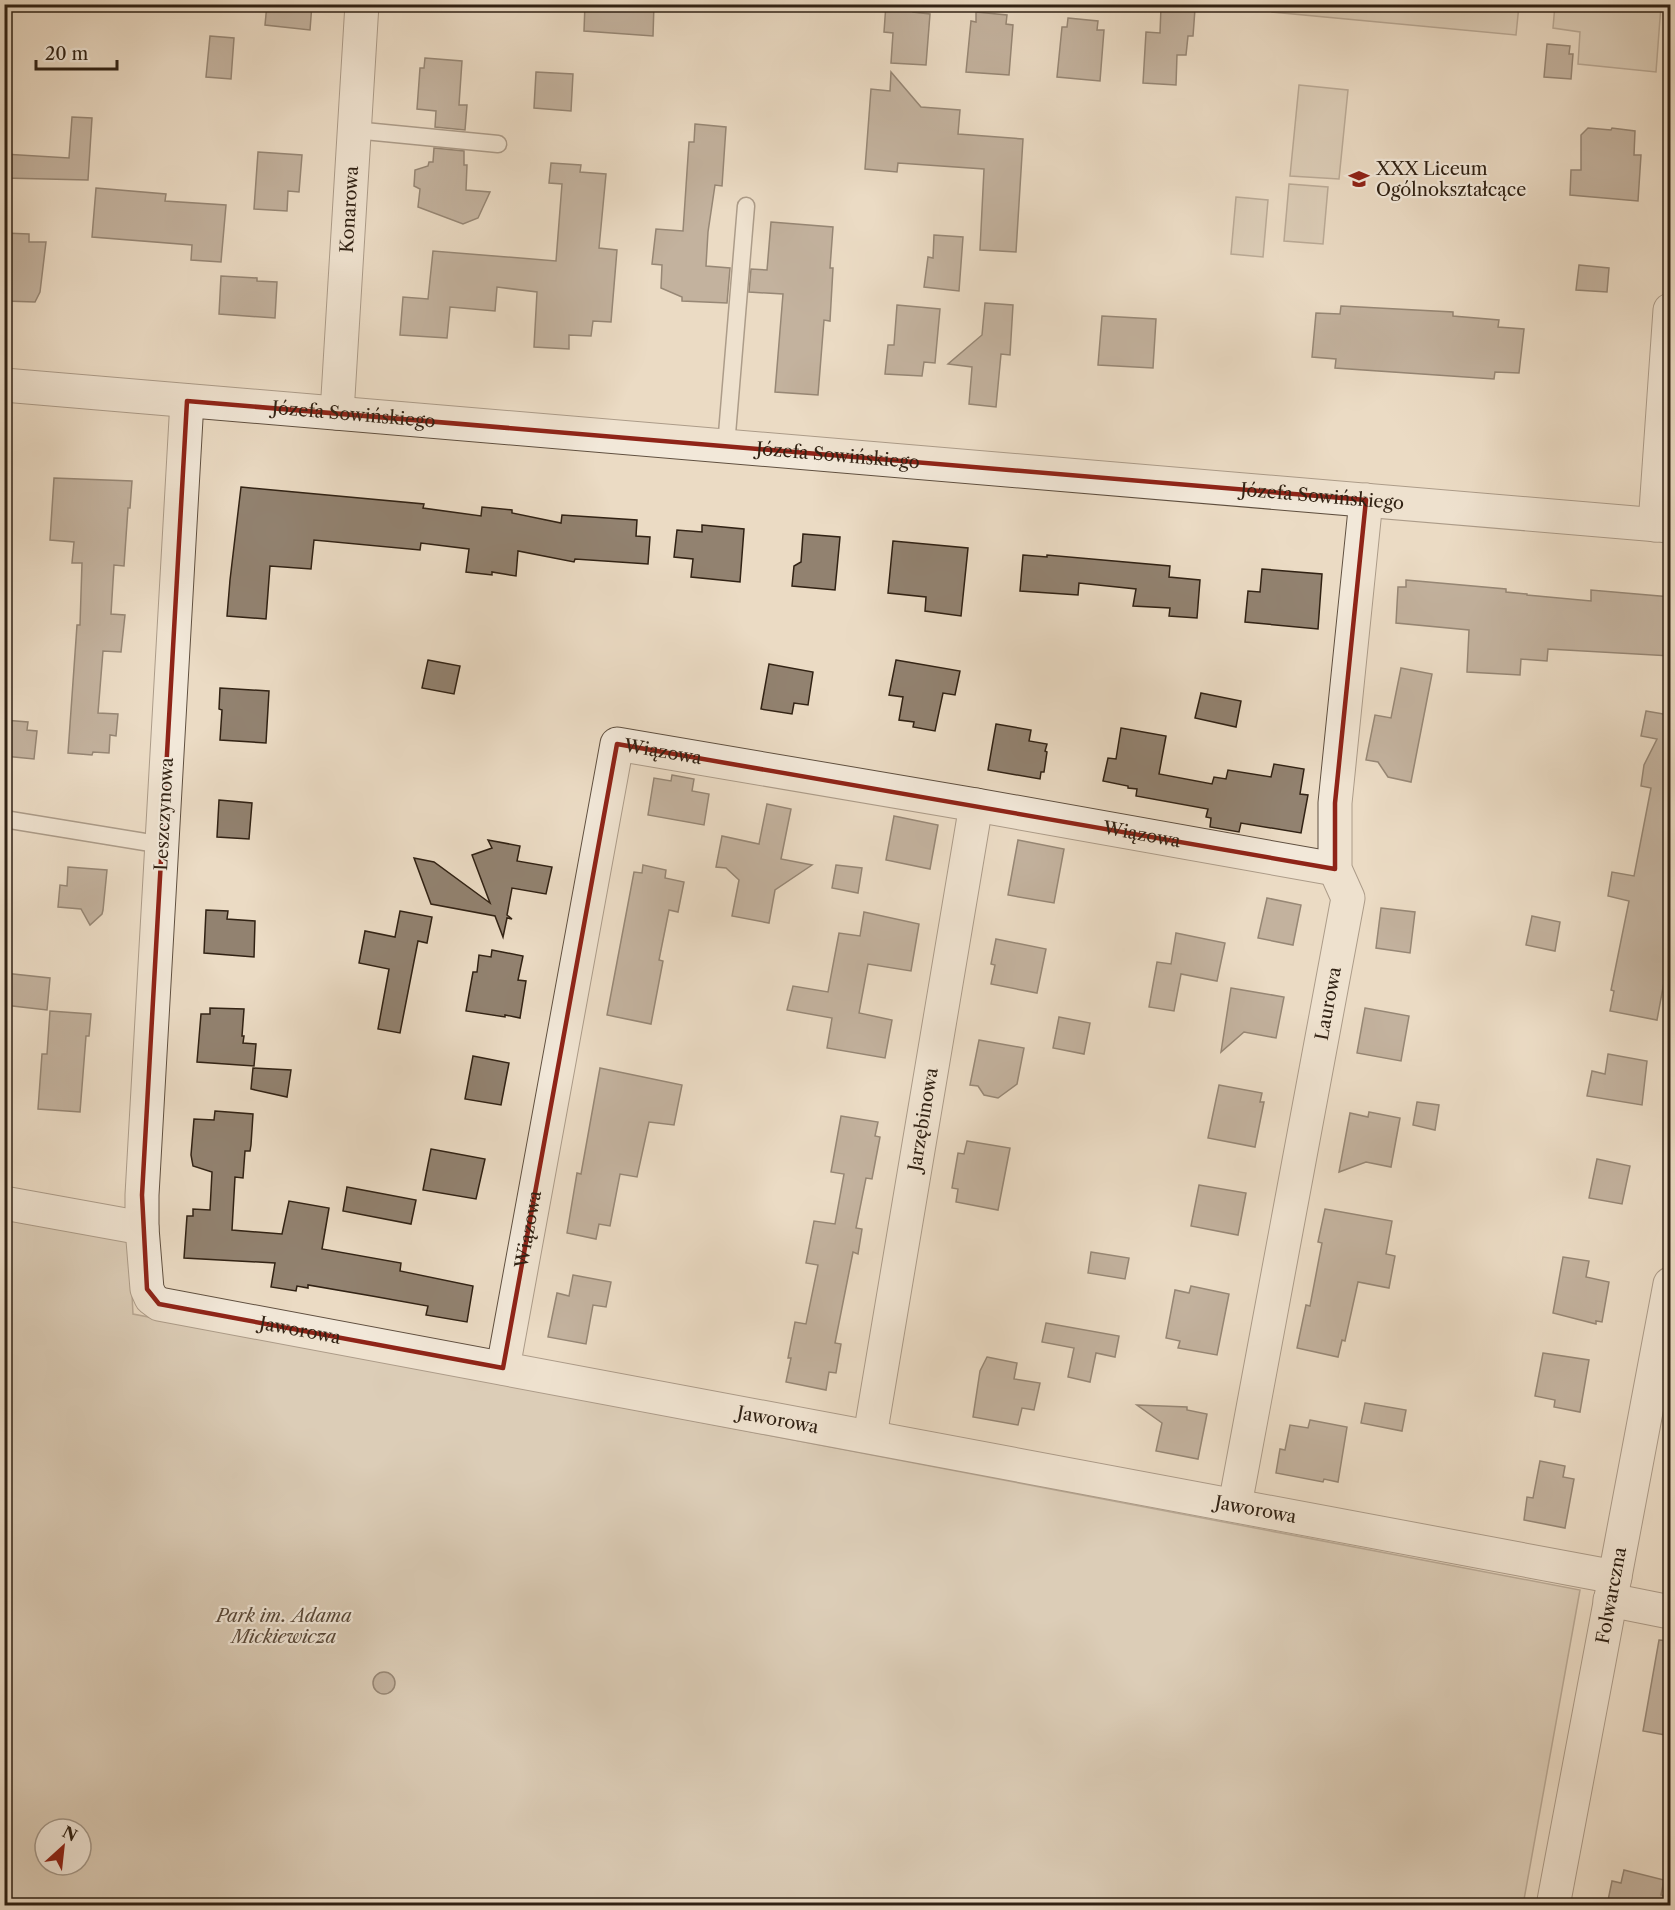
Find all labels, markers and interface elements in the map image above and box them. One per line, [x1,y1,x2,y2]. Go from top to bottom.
scale bar [36,33,117,71]
text: 20 m [45,43,89,65]
place label: XXX Liceum Ogólnokształcące [1375,158,1526,201]
street label: Konarowa [336,165,363,253]
school or university icon: XXX Liceum Ogólnokształcące [1347,167,1371,191]
street label: Józefa Sowińskiego [268,396,436,432]
street label: Józefa Sowińskiego [752,437,921,473]
street label: Józefa Sowińskiego [1237,478,1405,514]
street label: Wiązowa [622,734,704,769]
street label: Leszczynowa [150,756,178,871]
street label: Wiązowa [1100,817,1183,852]
street label: Laurowa [1311,965,1346,1042]
street label: Jarzębinowa [903,1066,943,1176]
street label: Wiązowa [510,1188,546,1271]
street label: Jaworowa [255,1312,343,1349]
street label: Jaworowa [732,1401,821,1439]
street label: Jaworowa [1210,1491,1299,1528]
street label: Folwarczna [1592,1545,1631,1646]
park label: Park im. Adama Mickiewicza [214,1605,352,1648]
north arrow [33,1817,93,1877]
text: N [59,1822,81,1846]

